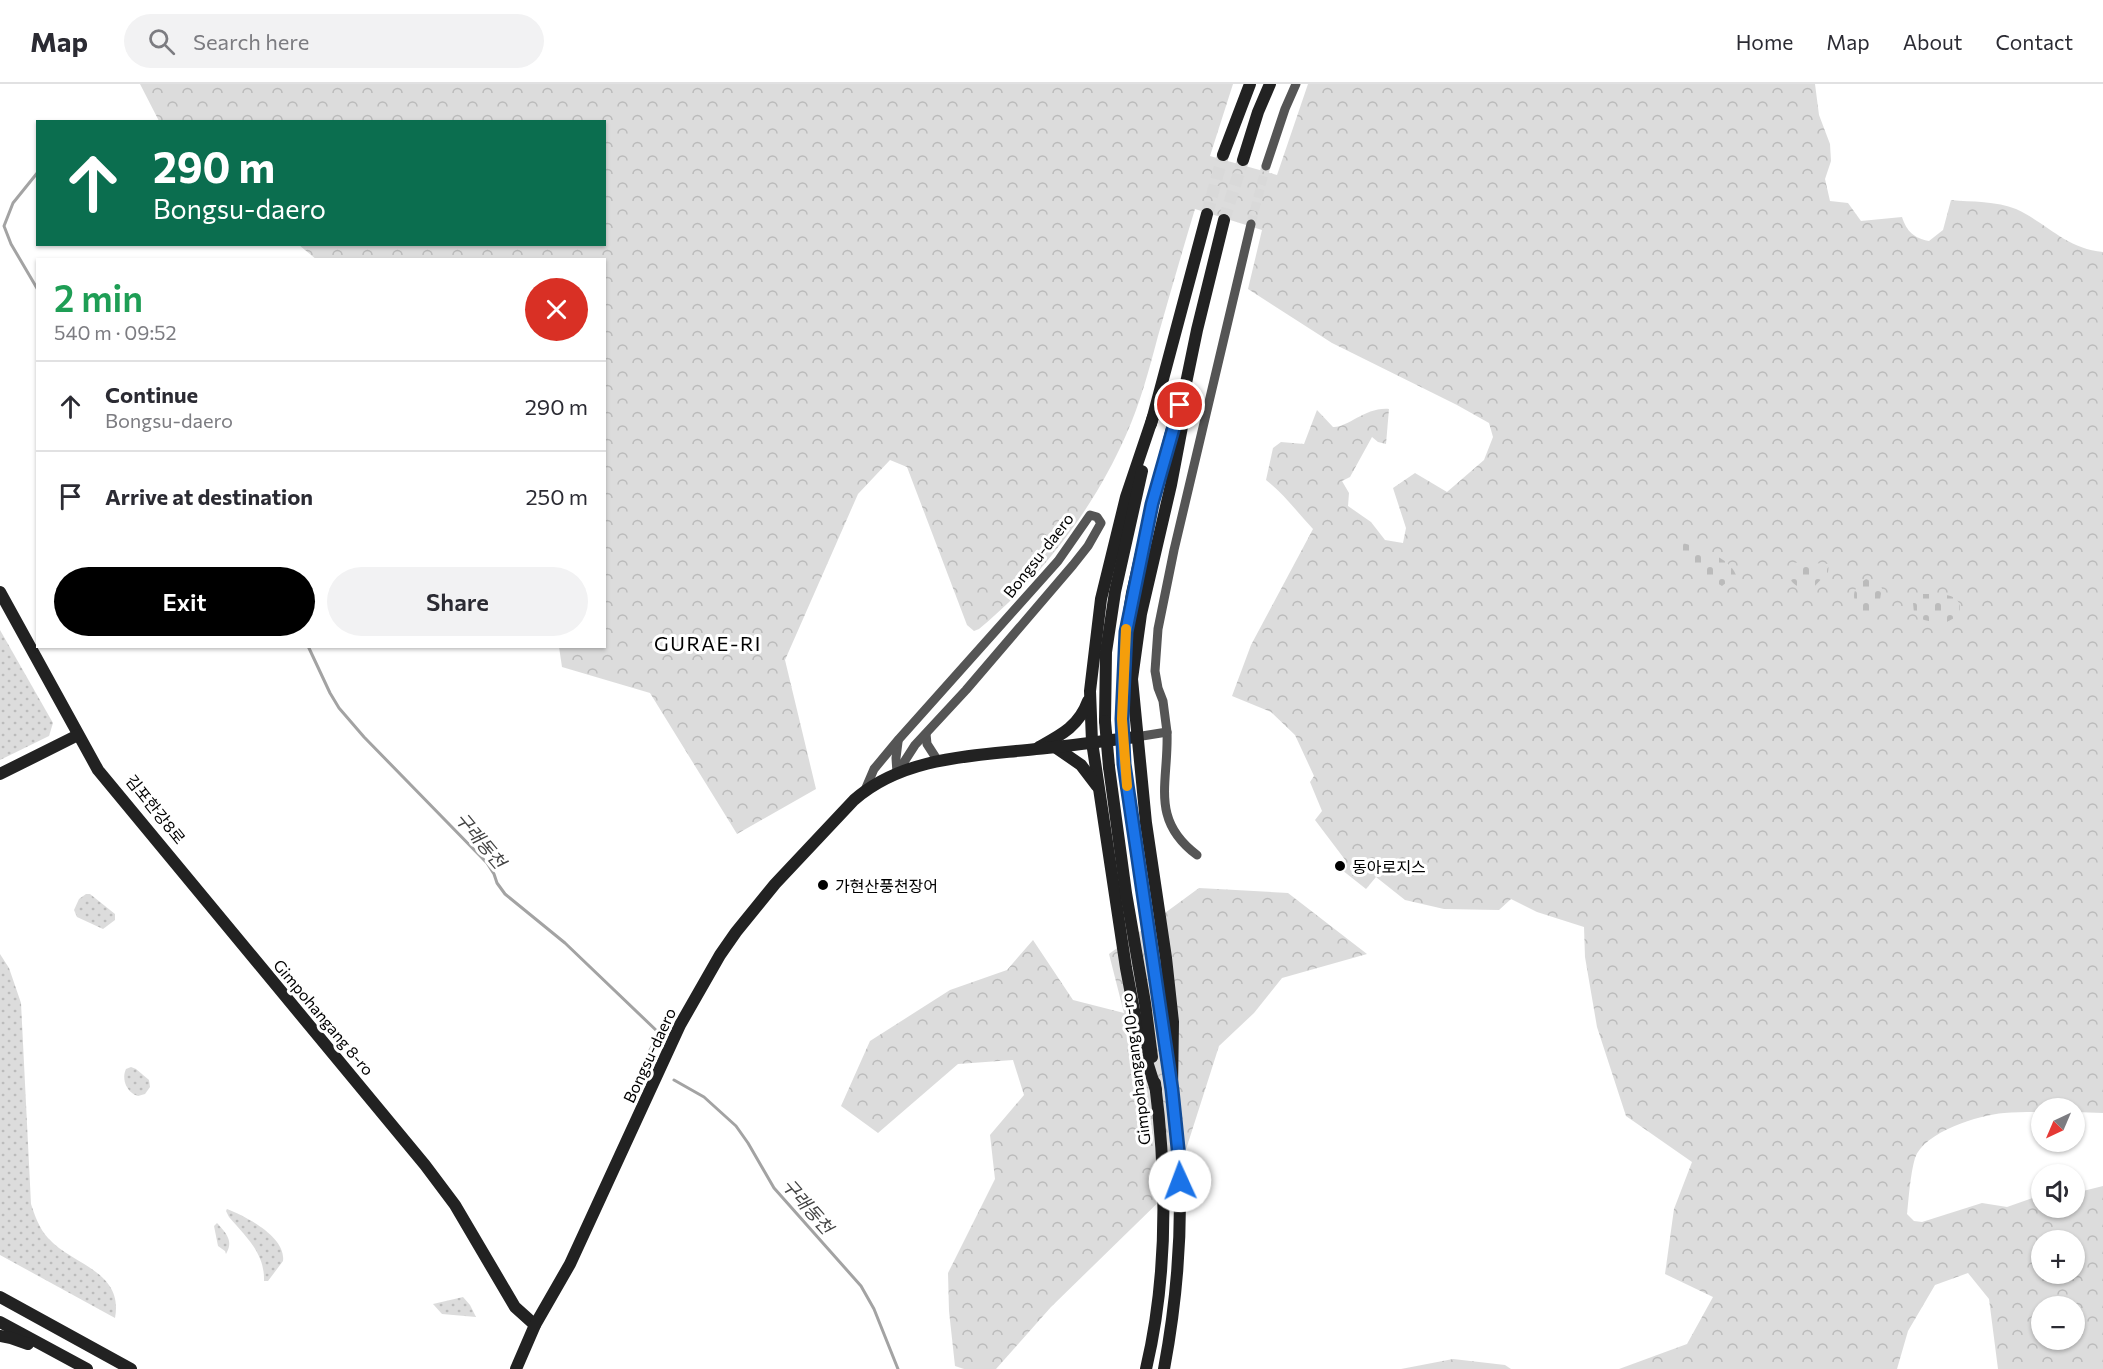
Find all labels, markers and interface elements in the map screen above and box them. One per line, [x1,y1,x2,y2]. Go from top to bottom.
search box [124,14,544,68]
text: Map [30,24,88,58]
icon: search [145,25,178,58]
text: Search here [193,28,309,55]
text: Home [1736,29,1793,54]
text: Map [1826,29,1870,54]
text: About [1903,29,1962,54]
text: Contact [1995,29,2073,54]
text: 290 m [153,140,275,192]
icon: ahead [54,144,132,222]
text: Bongsu-daero [153,192,326,225]
text: 2 min [54,275,143,319]
button: close [525,278,588,341]
text: 540 m · 09:52 [54,320,177,344]
pin [1154,379,1205,430]
text: Continue [105,381,198,408]
icon: arrive [1163,388,1196,421]
icon: ahead [54,390,87,423]
text: 290 m [525,393,588,420]
text: Bongsu-daero [105,408,233,432]
icon: arrive [54,480,87,513]
text: Arrive at destination [105,483,313,510]
text: 250 m [525,483,588,510]
street label: Bongsu-daero [999,509,1077,601]
button: Exit [54,567,315,636]
button: Share [327,567,588,636]
district label: GURAE-RI [654,631,762,655]
street label: 김포한강8로 [122,771,190,848]
water label: 구래동천 [451,808,512,874]
place label: 동아로지스 [1352,857,1426,876]
marker: 동아로지스 [1333,859,1347,873]
place label: 가현산풍천장어 [835,876,938,895]
marker: 가현산풍천장어 [816,878,830,892]
street label: Gimpohangang 8-ro [270,955,378,1079]
street label: Gimpohangang 10-ro [1116,992,1154,1146]
street label: Bongsu-daero [619,1005,679,1105]
north arrow [2031,1098,2085,1152]
map controls [2031,1098,2085,1350]
position arrow [1148,1149,1212,1213]
button: sound [2031,1164,2085,1218]
water label: 구래동천 [778,1174,840,1240]
button: + [2031,1230,2085,1284]
button: − [2031,1296,2085,1350]

